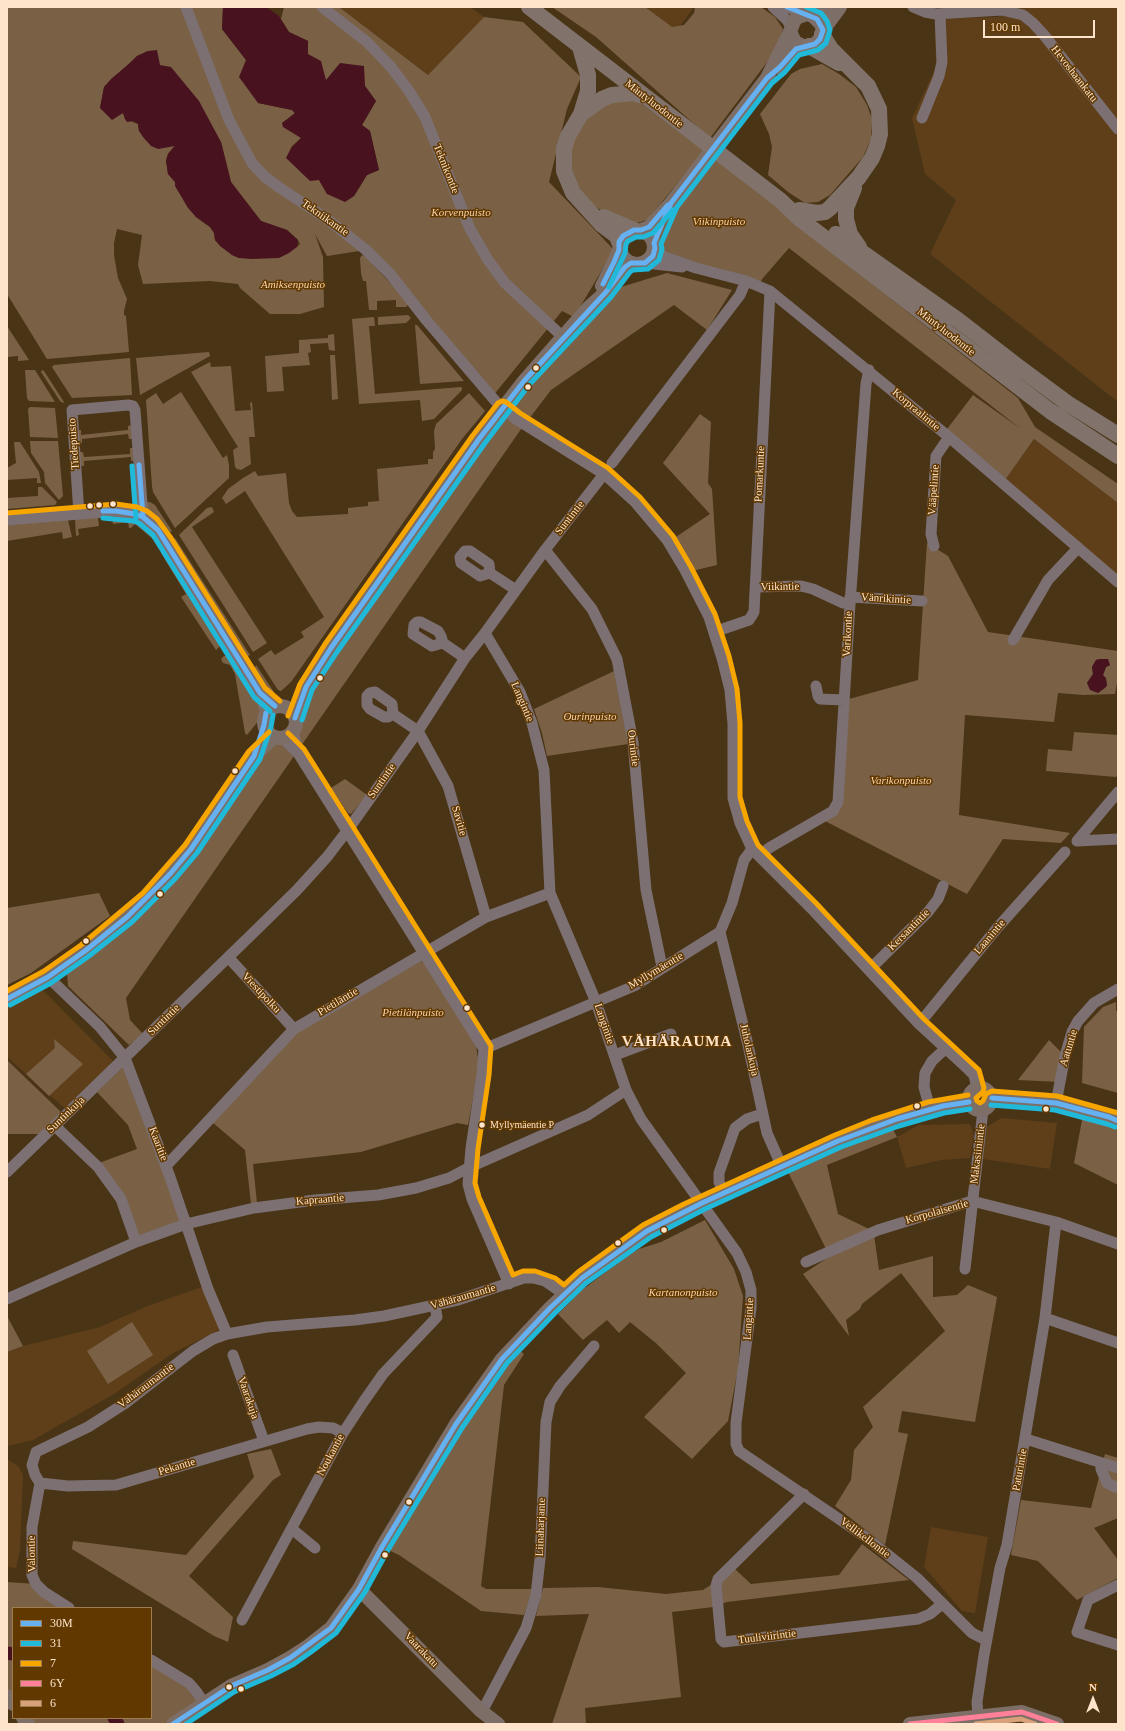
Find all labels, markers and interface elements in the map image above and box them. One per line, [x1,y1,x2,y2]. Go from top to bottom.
scale bar [985,12,1097,38]
text: 100 m [990,20,1020,34]
street label: Hevoshaankatu [1048,43,1100,105]
street label: Mäntyluodontie [622,77,686,131]
street label: Teknikontie [430,142,462,196]
street label: Tekniikantie [299,197,351,239]
park label: Korvenpuisto [431,206,491,220]
park label: Viikinpuisto [693,215,745,229]
park label: Amiksenpuisto [261,278,325,292]
street label: Mäntyluodontie [914,305,978,359]
unlabelled marker [531,363,541,373]
unlabelled marker [523,382,533,392]
street label: Korpraalintie [889,386,943,434]
street label: Tiedepuisto [66,418,82,470]
street label: Pomarkuntie [752,446,768,502]
street label: Vääpelintie [926,464,942,516]
street label: Suntintie [553,498,587,538]
unlabelled marker [108,499,118,509]
unlabelled marker [94,500,104,510]
unlabelled marker [85,501,95,511]
street label: Viikintie [761,580,799,594]
street label: Vänrikintie [861,591,911,607]
street label: Varikontie [840,611,856,657]
unlabelled marker [315,673,325,683]
street label: Langintie [508,680,536,724]
park label: Ourinpuisto [563,710,617,724]
street label: Ourintie [624,729,642,767]
street label: Suntintie [365,761,399,801]
unlabelled marker [230,766,240,776]
park label: Varikonpuisto [870,774,932,788]
street label: Savitie [448,804,470,838]
unlabelled marker [155,889,165,899]
street label: Kersantintie [885,906,933,954]
street label: Laanintie [972,917,1008,957]
unlabelled marker [81,936,91,946]
street label: Myllymäentie [626,949,686,993]
street label: Viestipolku [239,970,283,1016]
street label: Pietiläntie [315,985,361,1019]
street label: Suntintie [145,1001,183,1039]
street label: Langintie [591,1002,617,1046]
unlabelled marker [462,1003,472,1013]
park label: Pietilänpuisto [382,1006,444,1020]
street label: Juholankuja [737,1023,761,1077]
street label: Aatuntie [1057,1028,1081,1068]
district label: VÄHÄRAUMA [622,1033,732,1051]
street label: Suntinkuja [44,1094,88,1136]
unlabelled marker [912,1101,922,1111]
unlabelled marker [1041,1104,1051,1114]
place label: Myllymäentie P [490,1119,554,1131]
marker: Myllymäentie P [477,1120,487,1130]
street label: Makasiinintie [968,1123,988,1185]
street label: Kaaritie [145,1125,171,1163]
street label: Kapraantie [295,1191,345,1209]
street label: Korpolaisentie [904,1197,970,1227]
unlabelled marker [659,1225,669,1235]
unlabelled marker [613,1238,623,1248]
street label: Vähäraumantie [429,1281,497,1313]
park label: Kartanonpuisto [648,1286,718,1300]
street label: Langintie [741,1298,757,1340]
street label: Vähäraumantie [115,1361,177,1411]
street label: Vaarakuja [235,1375,261,1421]
street label: Noukantie [314,1432,348,1478]
street label: Paturintie [1010,1448,1030,1492]
street label: Pekantie [157,1455,197,1479]
unlabelled marker [404,1497,414,1507]
street label: Liinaharjante [533,1497,549,1557]
street label: Vellikellontie [837,1515,893,1561]
street label: Valontie [25,1536,39,1572]
unlabelled marker [380,1550,390,1560]
legend [12,1607,152,1719]
text: 30M [50,1616,73,1630]
street label: Tuuliviirintie [737,1627,797,1647]
street label: Vaarakatu [401,1630,441,1670]
text: 31 [50,1636,62,1650]
text: 7 [50,1656,56,1670]
text: 6Y [50,1676,65,1690]
north arrow [1073,1679,1113,1719]
text: N [1089,1681,1097,1693]
unlabelled marker [224,1682,234,1692]
unlabelled marker [236,1684,246,1694]
text: 6 [50,1696,56,1710]

